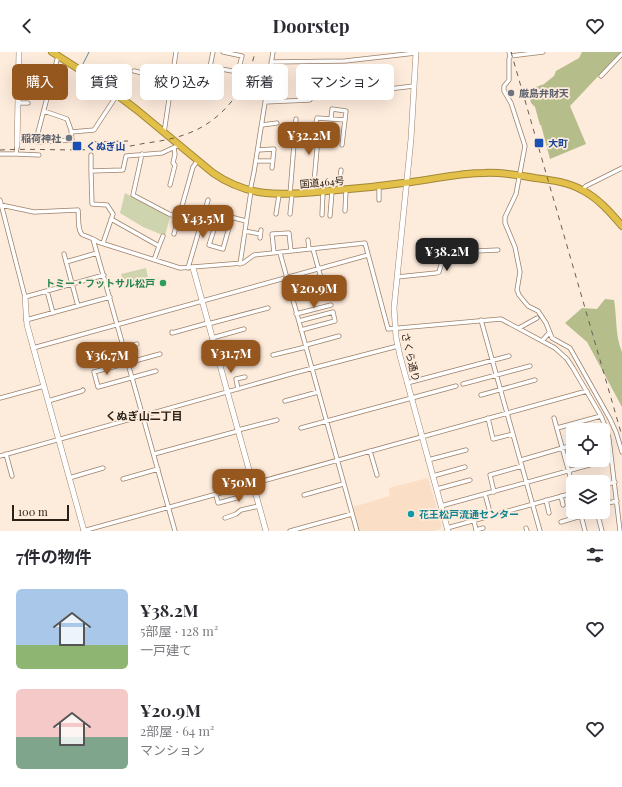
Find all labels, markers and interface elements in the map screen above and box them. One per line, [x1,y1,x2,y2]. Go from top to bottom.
text: Doorstep [272,14,350,38]
icon: back [16,15,38,37]
icon: heart [584,15,606,37]
chip: 購入 [12,64,68,100]
chip: 賃貸 [76,64,132,100]
chip: 絞り込み [140,64,224,100]
chip: 新着 [232,64,288,100]
chip: マンション [296,64,394,100]
place label: 厳島弁財天 [519,86,569,100]
marker: 厳島弁財天 [506,88,516,98]
pin: ¥32.2M [276,122,342,156]
text: ¥32.2M [287,126,331,143]
place label: 稲荷神社 [21,131,62,145]
marker: 稲荷神社 [64,133,74,143]
place label: 大町 [548,136,568,150]
marker: 大町 [533,137,545,149]
place label: くぬぎ山 [86,139,126,153]
marker: くぬぎ山 [71,140,83,152]
street label: 国道464号 [299,173,345,191]
pin: ¥43.5M [170,205,236,239]
text: ¥43.5M [181,209,225,226]
pin: ¥38.2M [414,238,480,272]
text: ¥38.2M [425,242,469,259]
pin: ¥20.9M [281,275,347,309]
place label: トミー・フットサル松戸 [45,276,155,290]
marker: トミー・フットサル松戸 [158,278,168,288]
text: ¥20.9M [291,279,337,296]
street label: さくら通り [399,331,423,383]
pin: ¥31.7M [198,340,264,374]
pin: ¥36.7M [74,342,140,376]
text: ¥31.7M [210,344,252,361]
text: ¥36.7M [85,346,129,363]
district label: くぬぎ山二丁目 [106,408,182,423]
map controls [566,423,610,519]
button: locate [566,423,610,467]
pin: ¥50M [215,469,263,503]
text: ¥50M [221,473,257,490]
button: layers [566,475,610,519]
scale bar [12,503,69,522]
text: 100 m [18,504,48,519]
place label: 花王松戸流通センター [419,507,519,521]
marker: 花王松戸流通センター [406,509,416,519]
icon: filters [584,544,606,566]
text: 7件の物件 [16,545,92,567]
text: ¥38.2M [140,599,199,621]
icon: home [48,605,96,653]
icon: heart [584,618,606,640]
text: 5部屋 · 128 m² [140,622,218,639]
text: 一戸建て [140,641,192,658]
text: ¥20.9M [140,699,201,721]
icon: home [48,705,96,753]
icon: heart [584,718,606,740]
text: 2部屋 · 64 m² [140,722,214,739]
text: マンション [140,741,205,758]

